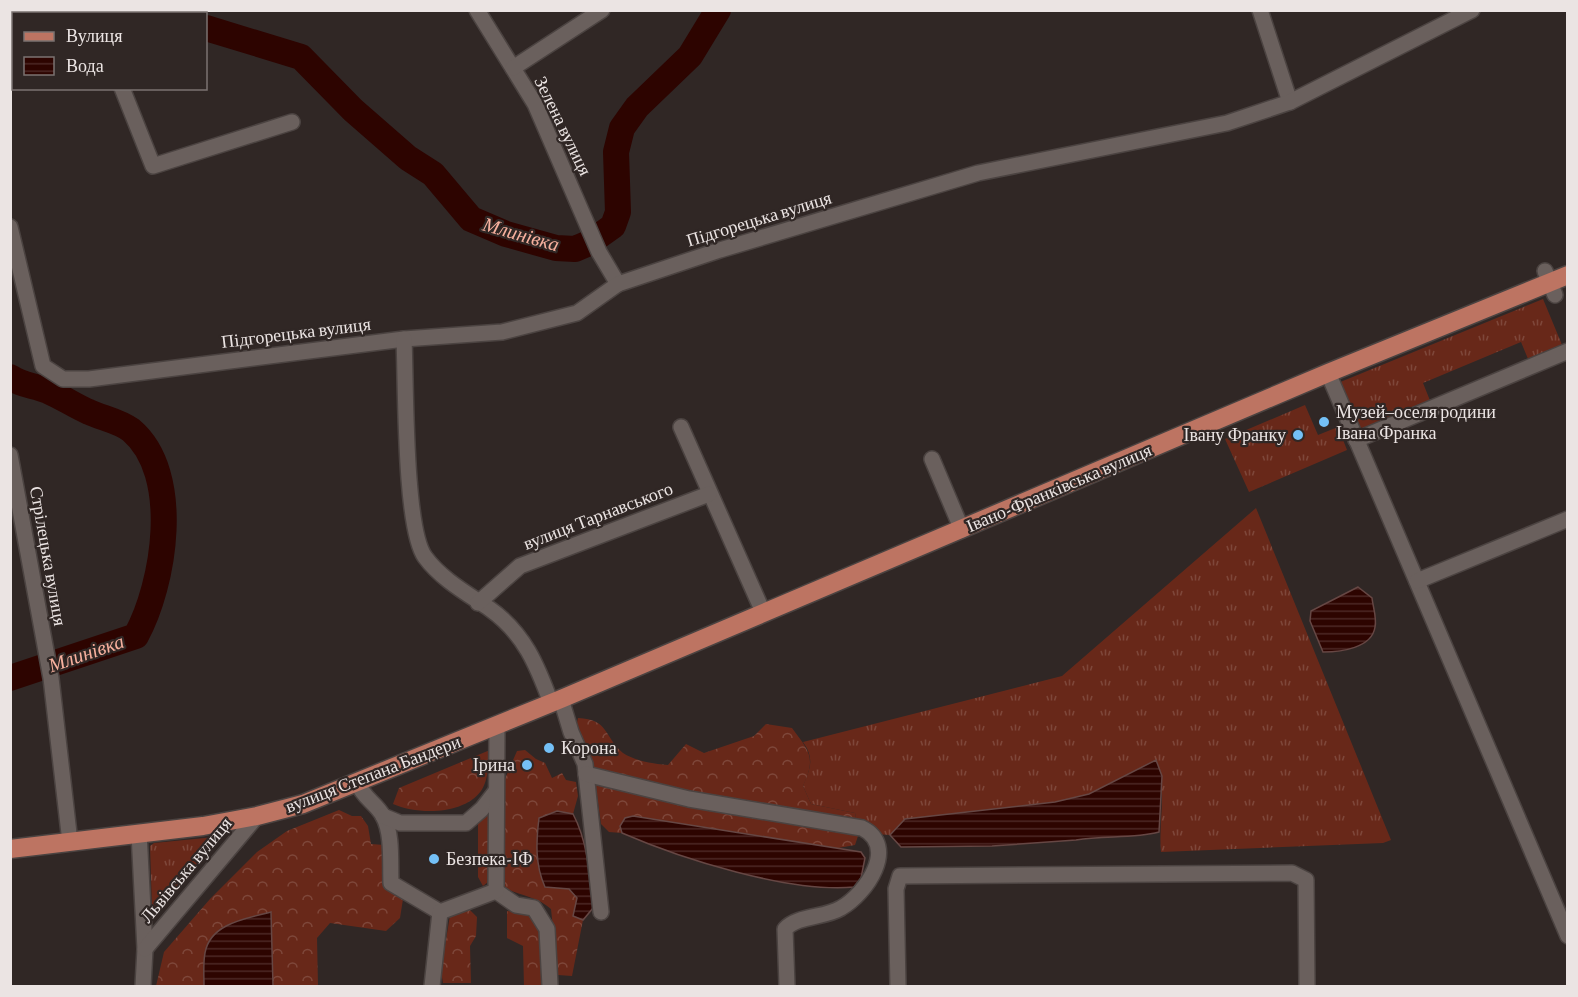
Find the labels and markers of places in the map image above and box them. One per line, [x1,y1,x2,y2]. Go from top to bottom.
place label: Музей–оселя родини Івана Франка [1336,402,1496,443]
marker: Музей–оселя родини Івана Франка [1317,415,1331,429]
place label: Івану Франку [1183,425,1286,445]
marker: Івану Франку [1291,428,1305,442]
place label: Корона [561,738,617,758]
marker: Корона [542,741,556,755]
place label: Ірина [473,755,515,775]
marker: Ірина [520,758,534,772]
place label: Безпека-ІФ [446,849,533,869]
marker: Безпека-ІФ [427,852,441,866]

